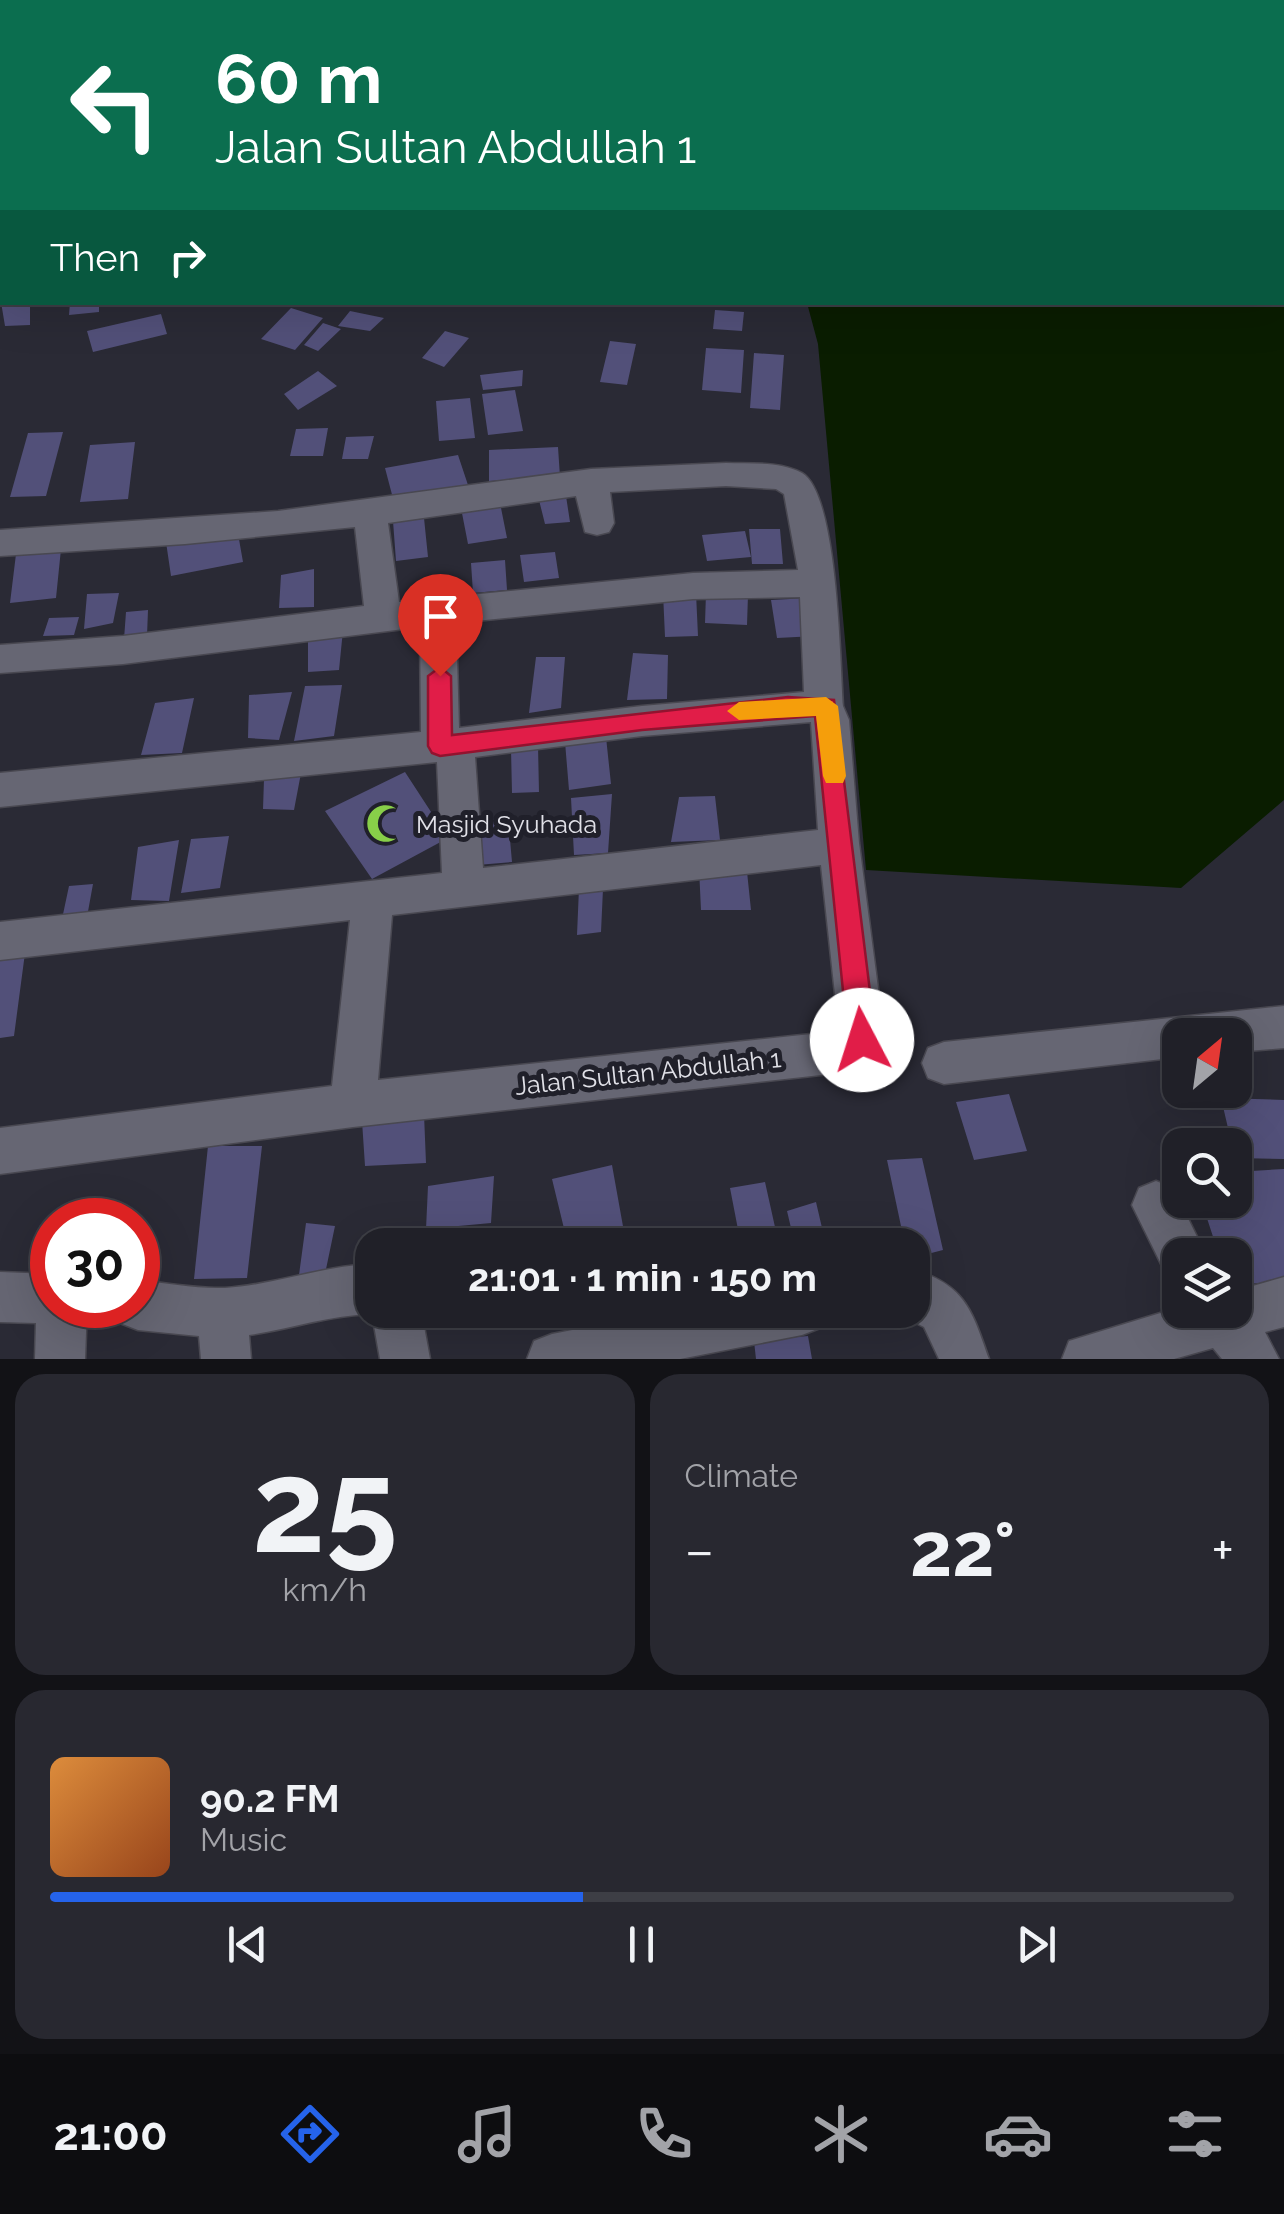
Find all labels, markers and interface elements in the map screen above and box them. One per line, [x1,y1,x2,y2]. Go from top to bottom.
text: 60 m [215,37,382,119]
icon: left [50,40,180,170]
text: Jalan Sultan Abdullah 1 [215,121,696,174]
icon: right [160,230,215,285]
text: Then [50,235,140,280]
pin [398,574,483,677]
icon: arrive [413,589,468,644]
mosque icon: Masjid Syuhada [365,803,407,845]
place label: Masjid Syuhada [416,809,597,839]
position arrow [810,988,914,1092]
north arrow [1162,1018,1252,1108]
map controls [1162,1018,1252,1328]
street label: Jalan Sultan Abdullah 1 [513,1043,783,1101]
button: search [1162,1128,1252,1218]
speed limit sign: 30 [30,1198,160,1328]
button: layers [1162,1238,1252,1328]
text: 21:01 · 1 min · 150 m [468,1255,817,1300]
text: 25 [252,1430,397,1582]
text: Climate [685,1457,798,1494]
text: 22° [910,1505,1015,1594]
text: − [685,1518,714,1583]
text: + [1211,1518,1234,1583]
text: km/h [283,1571,367,1608]
text: 90.2 FM [200,1776,340,1821]
text: Music [200,1821,287,1858]
icon: previous [220,1917,275,1972]
icon: pause [614,1917,669,1972]
icon: next [1009,1917,1064,1972]
icon: directions [275,2099,345,2169]
icon: music [452,2099,522,2169]
icon: phone [629,2099,699,2169]
icon: climate [806,2099,876,2169]
icon: car [983,2099,1053,2169]
icon: filters [1160,2099,1230,2169]
text: 21:00 [54,2108,168,2161]

